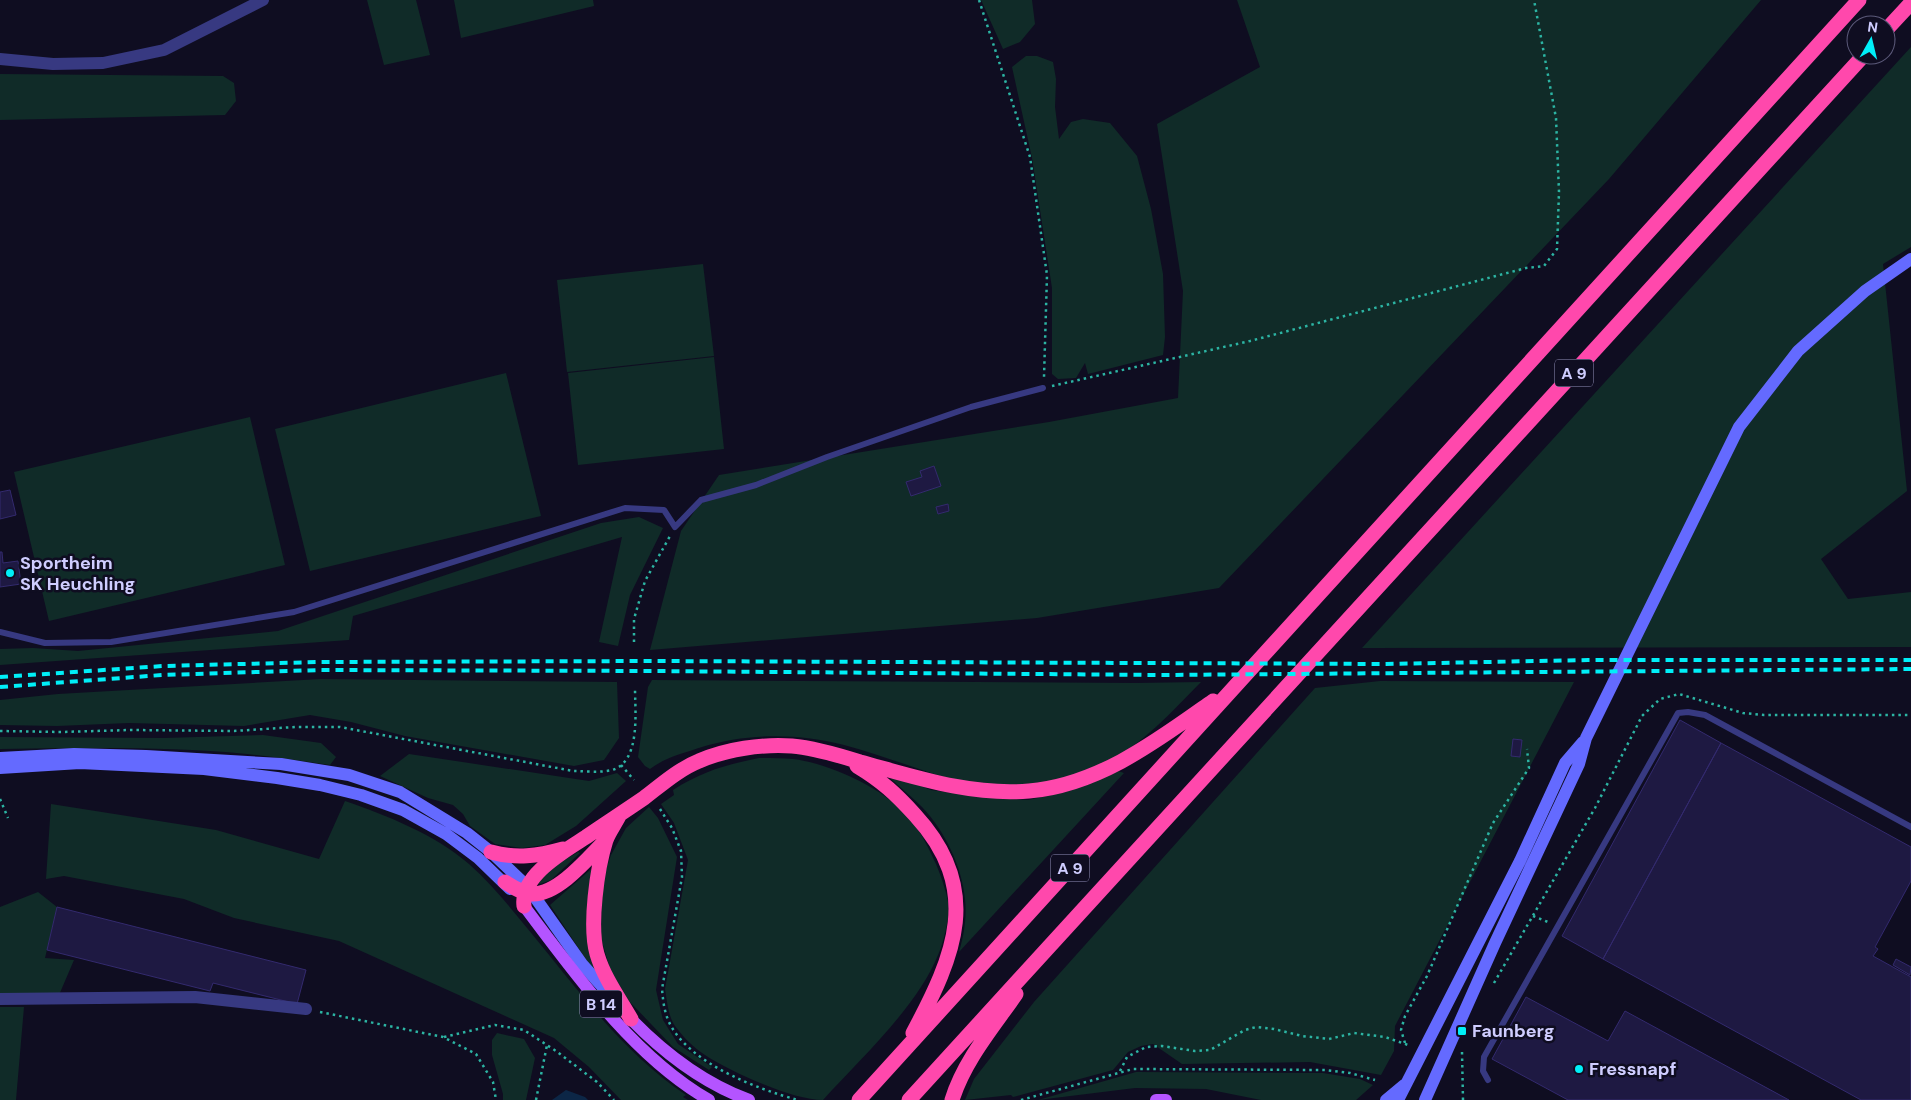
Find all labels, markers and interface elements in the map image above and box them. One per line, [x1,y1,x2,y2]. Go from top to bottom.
north arrow [1846,15,1896,65]
text: N [1866,18,1879,37]
road number: A 9 [1555,359,1593,386]
place label: Sportheim SK Heuchling [20,551,135,596]
marker: Sportheim SK Heuchling [4,567,16,579]
road number: A 9 [1051,854,1089,881]
road number: B 14 [580,991,622,1018]
place label: Faunberg [1472,1019,1554,1043]
marker: Faunberg [1456,1025,1468,1037]
place label: Fressnapf [1589,1057,1676,1081]
marker: Fressnapf [1573,1063,1585,1075]

